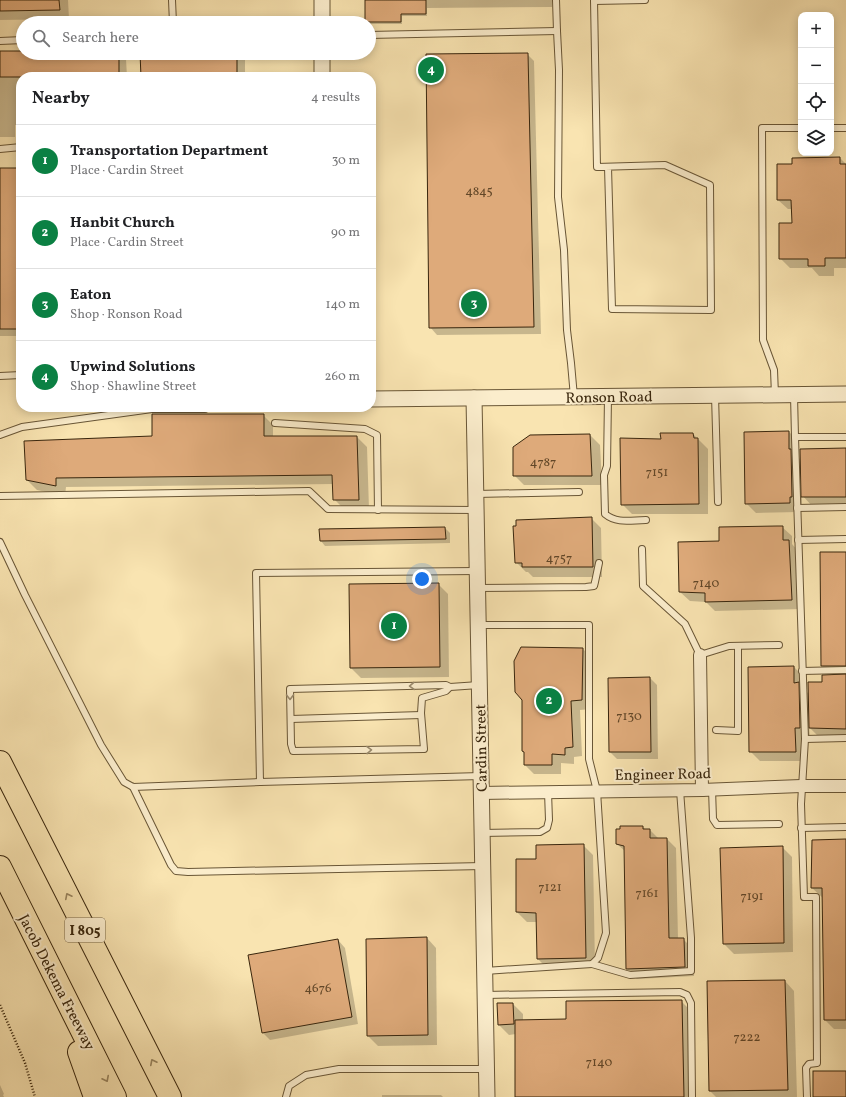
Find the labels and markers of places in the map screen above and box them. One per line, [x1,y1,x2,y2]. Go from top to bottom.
pin: 4 [418,55,444,85]
pin: 3 [461,289,487,319]
pin: 1 [381,611,407,641]
pin: 2 [536,686,562,716]

